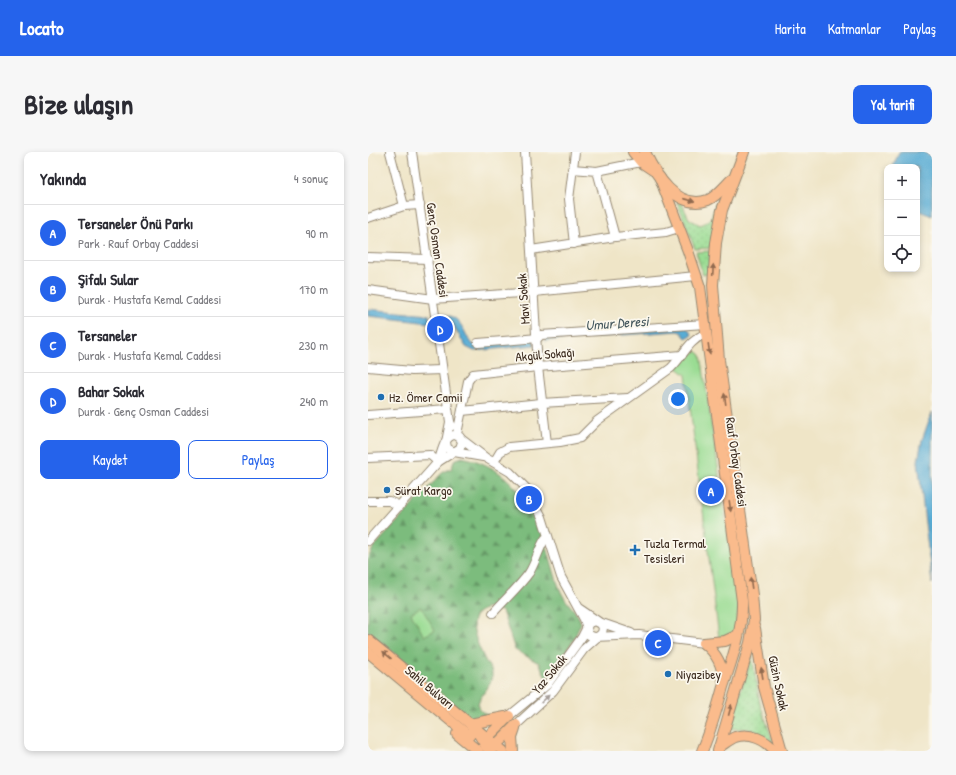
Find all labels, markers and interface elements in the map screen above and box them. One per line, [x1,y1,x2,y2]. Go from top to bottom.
text: Locato [20,15,64,41]
text: Harita [775,19,806,38]
text: Katmanlar [828,19,881,38]
text: Paylaş [903,19,936,38]
text: Bize ulaşın [24,85,133,123]
button: Yol tarifi [853,85,932,124]
map controls [884,164,920,272]
button: + [884,164,920,200]
text: Yakında [40,167,86,190]
text: 4 sonuç [294,169,328,187]
one-way arrow [682,197,695,203]
button: − [884,200,920,236]
street label: Genç Osman Caddesi [422,201,454,299]
text: Tersaneler Önü Parkı [78,213,193,234]
text: A [50,224,56,242]
text: 90 m [306,224,328,242]
text: Park · Rauf Orbay Caddesi [78,234,199,252]
button: locate [884,236,920,272]
one-way arrow [710,264,717,276]
text: Şifalı Sular [78,269,139,290]
street label: Mavi Sokak [512,272,534,325]
text: B [50,280,56,298]
text: 170 m [299,280,328,298]
text: Durak · Mustafa Kemal Caddesi [78,290,222,308]
water label: Umur Deresi [585,311,651,334]
pin: D [427,314,453,344]
text: Tersaneler [78,325,137,346]
text: C [49,336,57,354]
text: 230 m [298,336,328,354]
street label: Akgül Sokağı [515,342,575,366]
one-way arrow [705,343,712,356]
text: Durak · Mustafa Kemal Caddesi [78,346,222,364]
text: Bahar Sokak [78,381,144,402]
place label: Hz. Ömer Camii [389,388,463,406]
your location [668,389,688,409]
text: D [50,392,56,410]
text: 240 m [299,392,328,410]
marker: Hz. Ömer Camii [376,392,386,402]
one-way arrow [722,393,728,405]
text: Durak · Genç Osman Caddesi [78,402,209,420]
street label: Rauf Orbay Caddesi [722,416,752,508]
button: Kaydet [40,440,180,479]
button: Paylaş [188,440,328,479]
pin: A [698,476,724,506]
place label: Sürat Kargo [395,481,452,499]
pin: B [516,484,542,514]
marker: Sürat Kargo [382,485,392,495]
one-way arrow [727,500,733,512]
place label: Tuzla Termal Tesisleri [644,534,707,567]
marker: Tuzla Termal Tesisleri [629,544,641,556]
one-way arrow [747,577,754,589]
pin: C [645,628,671,658]
one-way arrow [382,650,392,659]
street label: Yaz Sokak [527,650,571,698]
street label: Güzin Sokak [764,654,794,713]
street label: Sahil Bulvarı [401,661,459,713]
place label: Niyazibey [676,665,721,683]
one-way arrow [759,667,765,679]
marker: Niyazibey [663,669,673,679]
one-way arrow [540,694,550,703]
one-way arrow [727,704,733,716]

